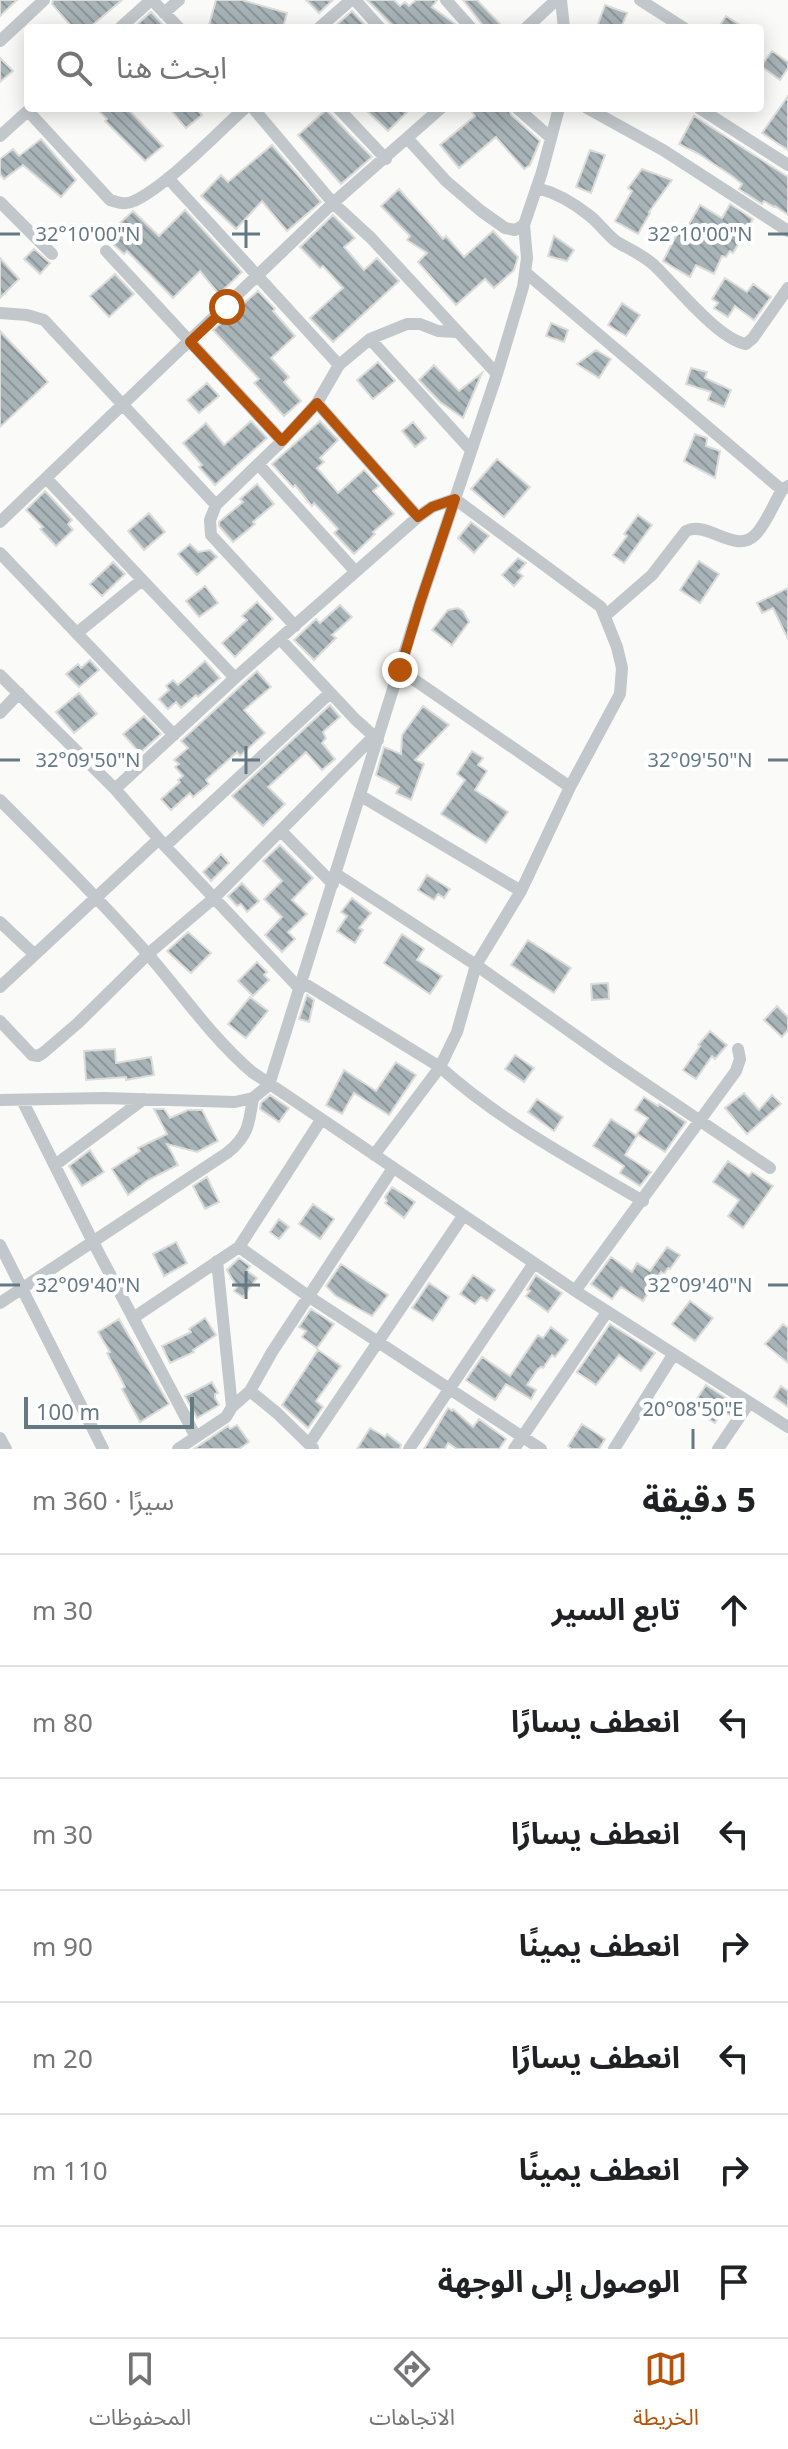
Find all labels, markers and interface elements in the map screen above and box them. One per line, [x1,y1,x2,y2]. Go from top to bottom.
search box [24,24,764,112]
icon: search [52,46,96,90]
text: ابحث هنا [116,46,227,87]
text: 32°10'00"N [35,220,141,247]
text: 32°10'00"N [647,220,753,247]
route start [209,289,245,325]
route end [382,652,418,688]
text: 32°09'50"N [35,746,141,773]
text: 32°09'50"N [647,746,753,773]
text: 32°09'40"N [35,1271,141,1298]
text: 32°09'40"N [647,1271,753,1298]
scale bar [24,1393,194,1429]
text: 20°08'50"E [643,1395,743,1422]
text: 100 m [36,1396,100,1426]
text: 5 دقيقة [642,1476,756,1522]
text: سيرًا · 360 m [32,1482,174,1518]
text: تابع السير [552,1588,680,1629]
icon: ahead [712,1588,756,1632]
text: 30 m [32,1592,93,1628]
text: انعطف يسارًا [511,1700,680,1741]
icon: left [712,1700,756,1744]
text: 80 m [32,1704,93,1740]
text: انعطف يسارًا [511,1812,680,1853]
icon: left [712,1812,756,1856]
text: 30 m [32,1816,93,1852]
text: انعطف يمينًا [519,1924,680,1965]
icon: right [712,1924,756,1968]
text: 90 m [32,1928,93,1964]
text: انعطف يسارًا [511,2036,680,2077]
icon: left [712,2036,756,2080]
text: 20 m [32,2040,93,2076]
text: انعطف يمينًا [519,2148,680,2189]
icon: right [712,2148,756,2192]
text: 110 m [32,2152,108,2188]
text: الوصول إلى الوجهة [438,2260,680,2301]
icon: arrive [712,2260,756,2304]
tab: المحفوظات [89,2347,191,2441]
tab: الاتجاهات [369,2347,455,2441]
tab: الخريطة [633,2347,699,2441]

